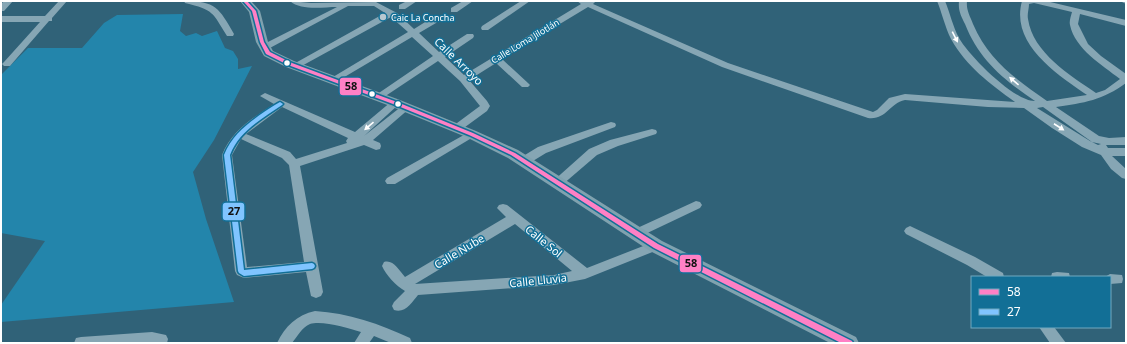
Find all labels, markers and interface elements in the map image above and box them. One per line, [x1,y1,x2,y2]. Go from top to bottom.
place label: Caic La Concha [391,11,454,24]
marker: Caic La Concha [378,12,388,22]
street label: Calle Loma Jilotlán [488,15,562,67]
one-way arrow [952,31,958,43]
street label: Calle Arroyo [431,34,487,88]
unlabelled marker [282,58,292,68]
line badge: 58 [339,77,362,96]
one-way arrow [1009,77,1019,86]
text: 58 [345,78,357,93]
unlabelled marker [367,89,377,99]
unlabelled marker [393,99,403,109]
one-way arrow [364,121,374,130]
one-way arrow [1053,124,1064,131]
line badge: 27 [222,202,245,221]
text: 27 [228,203,240,218]
street label: Calle Sol [522,222,566,260]
street label: Calle Nube [431,230,487,272]
line badge: 58 [679,254,702,273]
text: 58 [685,255,697,270]
street label: Calle Lluvia [508,270,568,290]
legend [971,276,1111,328]
text: 58 [1007,283,1021,300]
text: 27 [1007,303,1021,320]

